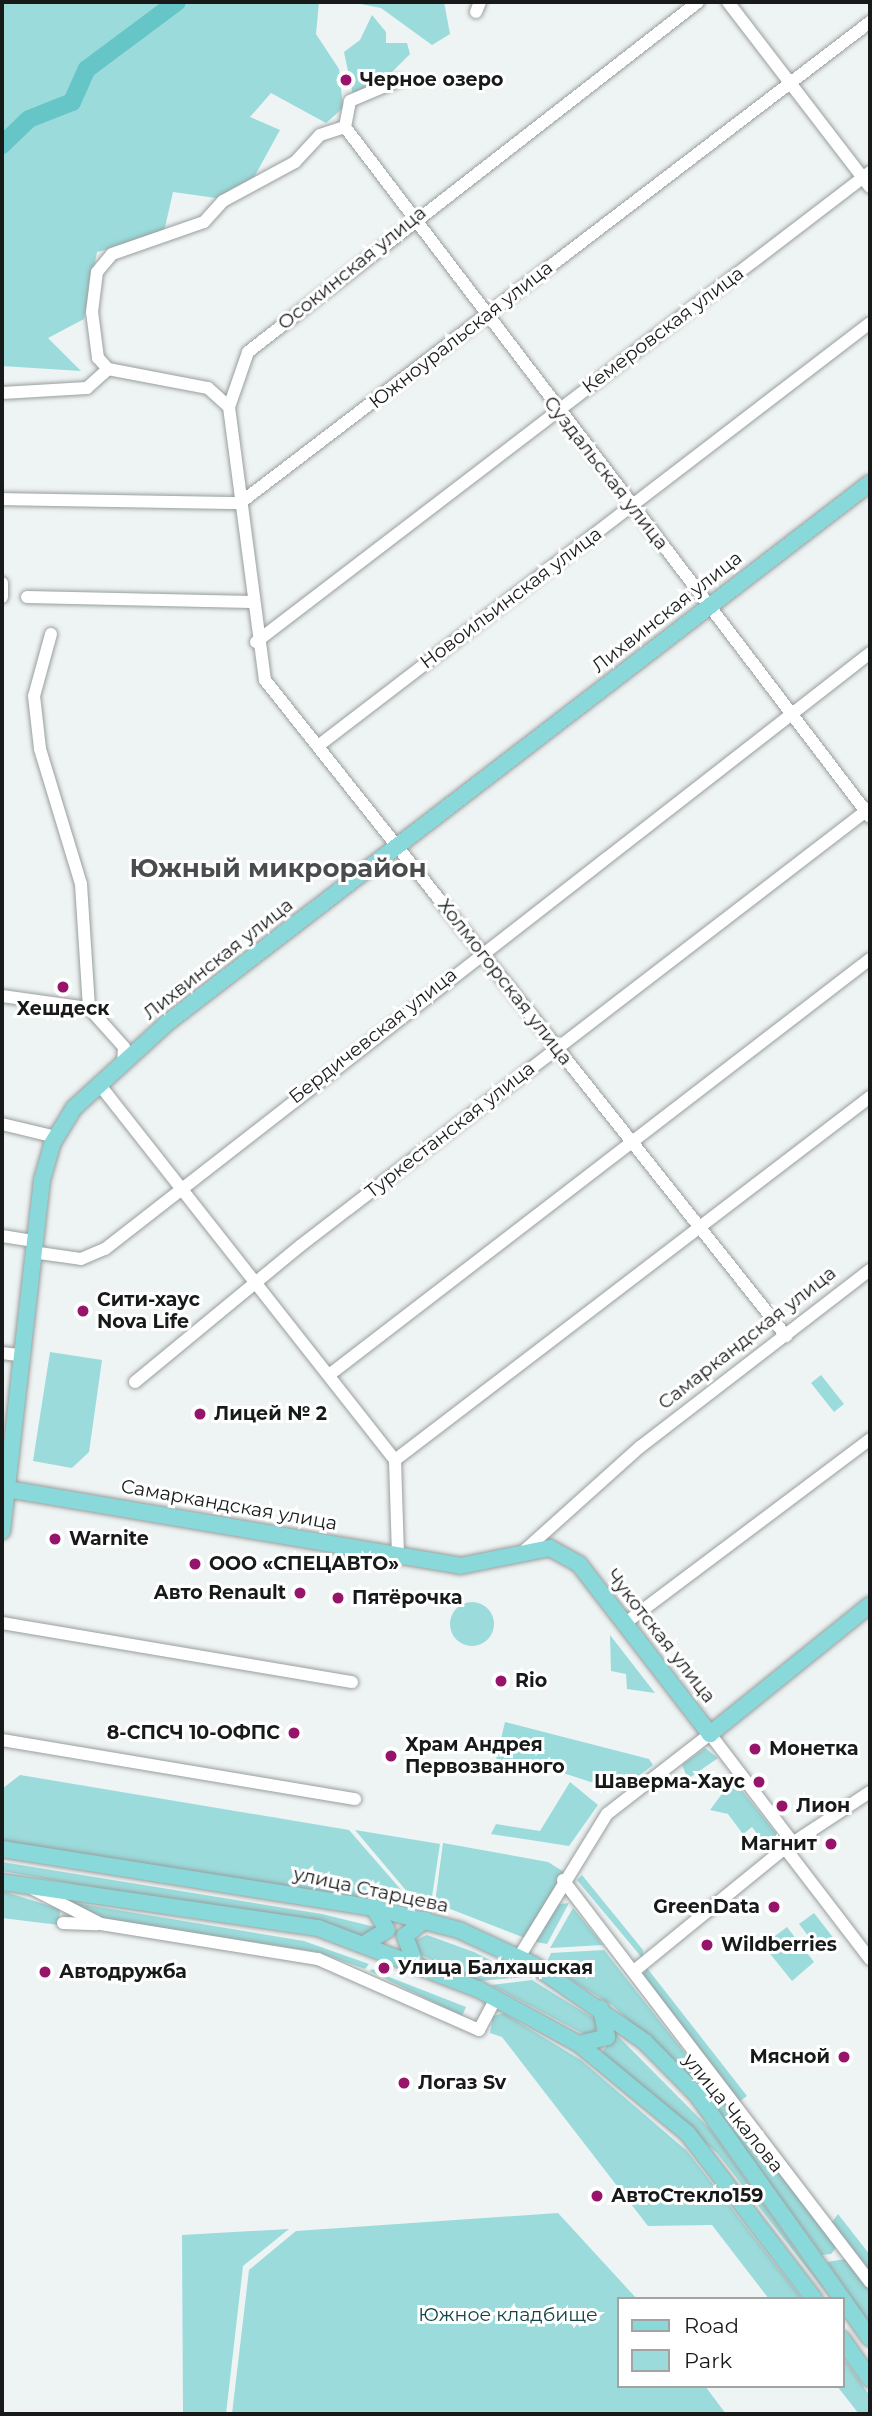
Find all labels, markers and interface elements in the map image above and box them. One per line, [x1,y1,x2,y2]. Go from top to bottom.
place label: Черное озеро [360,69,503,91]
marker: Черное озеро [338,72,354,88]
street label: Осокинская улица [273,201,431,335]
street label: Южноуральская улица [365,256,557,414]
street label: Кемеровская улица [578,262,748,398]
street label: Суздальская улица [539,392,673,554]
street label: Новоильинская улица [416,522,606,674]
street label: Лихвинская улица [588,546,746,678]
district label: Южный микрорайон [130,853,426,885]
street label: Лихвинская улица [139,893,297,1025]
street label: Холмогорская улица [433,894,577,1070]
street label: Бердичевская улица [284,963,462,1109]
marker: Хешдеск [55,979,71,995]
place label: Хешдеск [17,998,109,1020]
street label: Туркестанская улица [361,1057,539,1203]
street label: Самаркандская улица [654,1262,840,1414]
place label: Сити-хаус Nova Life [97,1289,200,1333]
marker: Сити-хаус Nova Life [75,1303,91,1319]
place label: Лицей № 2 [214,1403,327,1425]
marker: Лицей № 2 [192,1406,208,1422]
street label: Самаркандская улица [119,1475,339,1535]
place label: Warnite [69,1528,149,1550]
marker: Warnite [47,1531,63,1547]
place label: ООО «СПЕЦАВТО» [209,1553,399,1575]
marker: ООО «СПЕЦАВТО» [187,1556,203,1572]
street label: Чукотская улица [602,1565,720,1707]
place label: Авто Renault [154,1582,286,1604]
marker: Авто Renault [292,1585,308,1601]
place label: Пятёрочка [352,1587,462,1609]
marker: Пятёрочка [330,1590,346,1606]
place label: Rio [515,1670,547,1692]
marker: Rio [493,1673,509,1689]
place label: 8-СПСЧ 10-ОФПС [107,1722,280,1744]
marker: 8-СПСЧ 10-ОФПС [286,1725,302,1741]
place label: Храм Андрея Первозванного [405,1734,565,1778]
place label: Монетка [769,1738,858,1760]
marker: Монетка [747,1741,763,1757]
marker: Храм Андрея Первозванного [383,1748,399,1764]
place label: Шаверма-Хаус [594,1771,745,1793]
marker: Шаверма-Хаус [751,1774,767,1790]
place label: Лион [796,1795,850,1817]
marker: Лион [774,1798,790,1814]
place label: Магнит [741,1833,817,1855]
marker: Магнит [823,1836,839,1852]
street label: улица Старцева [291,1862,451,1918]
place label: GreenData [653,1896,760,1918]
marker: GreenData [766,1899,782,1915]
place label: Wildberries [721,1934,837,1956]
marker: Wildberries [699,1937,715,1953]
place label: Улица Балхашская [398,1957,593,1979]
marker: Улица Балхашская [376,1960,392,1976]
place label: Автодружба [59,1961,187,1983]
marker: Автодружба [37,1964,53,1980]
place label: Мясной [749,2046,830,2068]
street label: улица Чкалова [678,2049,788,2177]
marker: Мясной [836,2049,852,2065]
place label: Логаз Sv [418,2072,506,2094]
marker: Логаз Sv [396,2075,412,2091]
place label: АвтоСтекло159 [611,2185,763,2207]
marker: АвтоСтекло159 [589,2188,605,2204]
legend [616,2297,844,2388]
park label: Южное кладбище [418,2304,598,2326]
text: Road [684,2313,739,2338]
text: Park [684,2348,732,2373]

